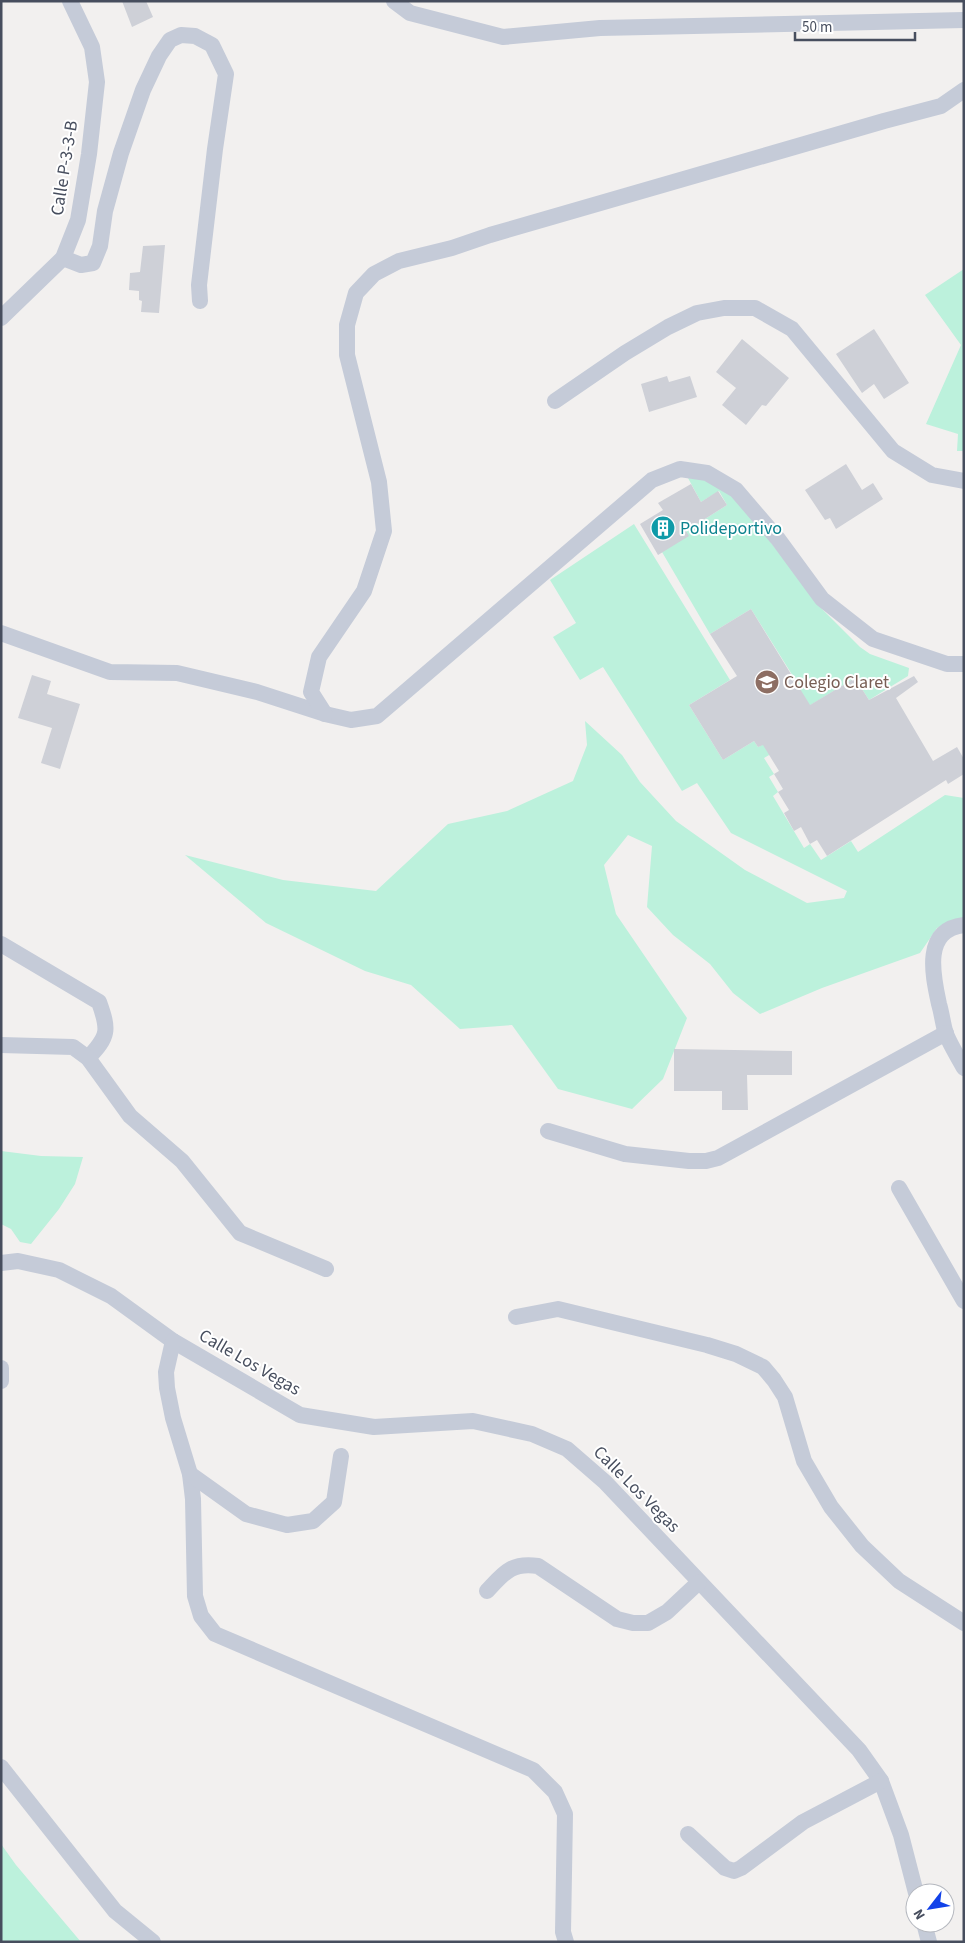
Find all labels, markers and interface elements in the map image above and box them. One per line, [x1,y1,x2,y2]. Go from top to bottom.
scale bar [795,10,915,42]
text: 50 m [802,17,832,38]
street label: Calle P-3-3-B [45,119,84,217]
building icon: Polideportivo [650,515,676,541]
place label: Polideportivo [680,516,782,541]
school or university icon: Colegio Claret [754,669,780,695]
place label: Colegio Claret [784,670,889,695]
street label: Calle Los Vegas [194,1323,305,1402]
street label: Calle Los Vegas [588,1440,686,1538]
north arrow [905,1883,955,1933]
text: N [909,1905,931,1923]

